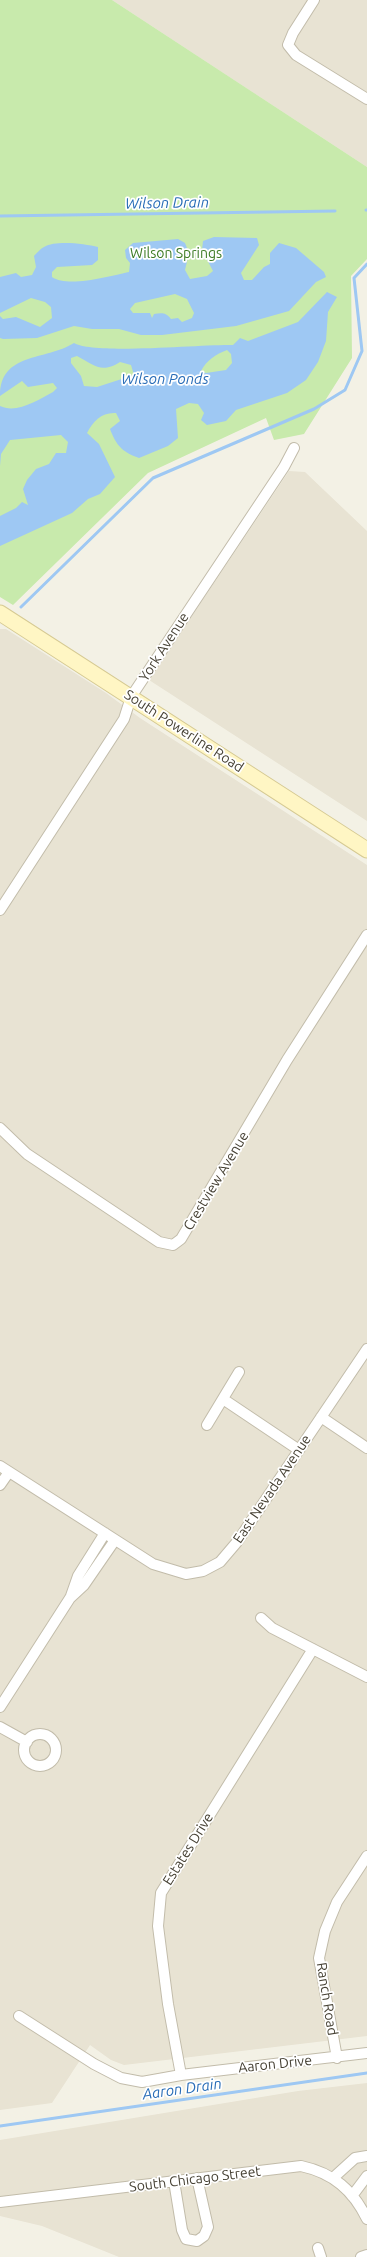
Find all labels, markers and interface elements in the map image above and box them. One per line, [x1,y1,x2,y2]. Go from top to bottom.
water label: Wilson Drain [125,193,209,213]
park label: Wilson Springs [130,245,222,261]
water label: Wilson Ponds [121,370,209,388]
street label: York Avenue [136,610,192,684]
street label: South Powerline Road [121,686,247,776]
street label: Crestview Avenue [180,1129,252,1233]
street label: East Nevada Avenue [229,1432,315,1546]
street label: Estates Drive [159,1810,217,1888]
street label: Ranch Road [313,1961,341,2037]
street label: Aaron Drive [237,2052,313,2076]
water label: Aaron Drain [141,2075,223,2103]
street label: South Chicago Street [128,2163,262,2195]

